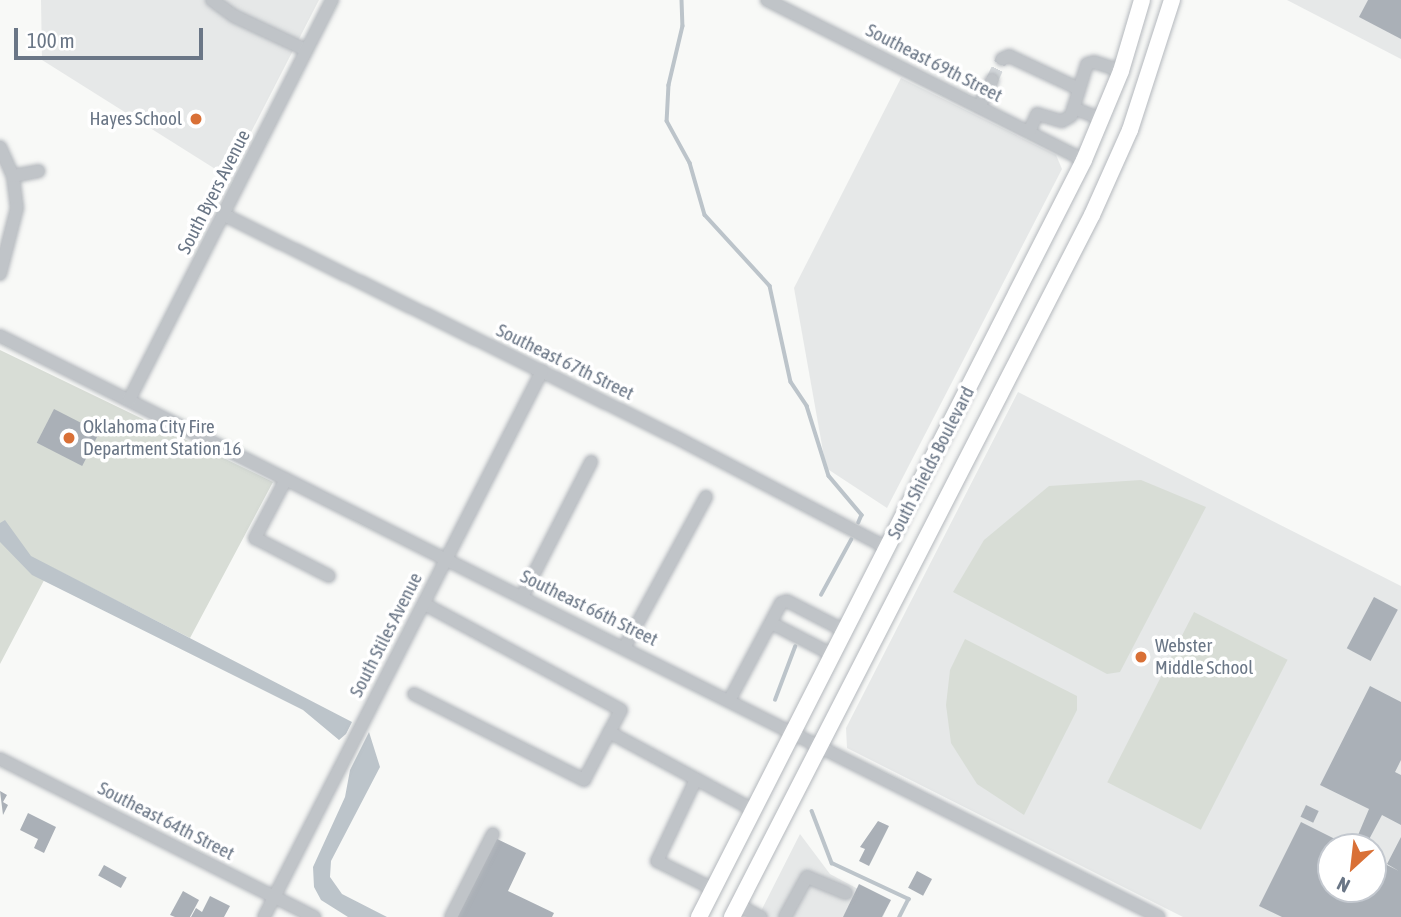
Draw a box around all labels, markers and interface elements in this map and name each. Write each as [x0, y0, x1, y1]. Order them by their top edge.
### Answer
scale bar [18, 14, 206, 58]
street label: Southeast 69th Street [862, 19, 1006, 107]
text: 100 m [27, 28, 75, 52]
place label: Hayes School [89, 108, 182, 130]
marker: Hayes School [188, 111, 204, 127]
street label: South Byers Avenue [173, 126, 255, 258]
street label: Southeast 67th Street [493, 319, 637, 405]
street label: South Shields Boulevard [883, 383, 979, 543]
place label: Oklahoma City Fire Department Station 16 [83, 416, 241, 460]
marker: Oklahoma City Fire Department Station 16 [61, 430, 77, 446]
street label: Southeast 66th Street [517, 565, 661, 651]
street label: South Stiles Avenue [345, 569, 427, 701]
place label: Webster Middle School [1155, 635, 1253, 679]
marker: Webster Middle School [1133, 649, 1149, 665]
street label: Southeast 64th Street [94, 777, 238, 865]
north arrow [1317, 833, 1387, 903]
text: N [1333, 873, 1353, 897]

